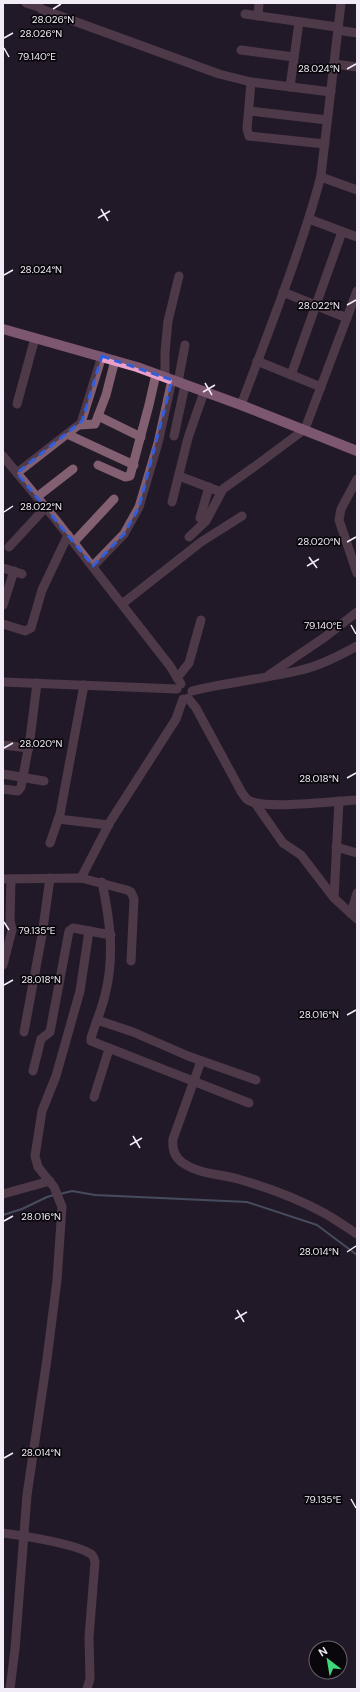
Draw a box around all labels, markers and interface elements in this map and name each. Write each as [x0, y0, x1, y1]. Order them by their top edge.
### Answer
text: 28.026°N [32, 13, 74, 26]
text: 28.026°N [20, 27, 62, 40]
text: 79.140°E [18, 50, 56, 63]
text: 28.024°N [298, 62, 340, 75]
text: 28.024°N [20, 263, 62, 276]
text: 28.022°N [298, 299, 340, 312]
text: 28.022°N [20, 500, 62, 513]
text: 28.020°N [298, 535, 340, 548]
text: 79.140°E [304, 619, 342, 632]
text: 28.020°N [20, 737, 62, 750]
text: 28.018°N [299, 772, 339, 785]
text: 79.135°E [18, 924, 56, 937]
text: 28.018°N [21, 973, 61, 986]
text: 28.016°N [299, 1008, 339, 1021]
text: 28.016°N [21, 1210, 61, 1223]
text: 28.014°N [299, 1245, 339, 1258]
text: 28.014°N [21, 1446, 61, 1459]
text: 79.135°E [304, 1493, 342, 1506]
north arrow [308, 1640, 348, 1680]
text: N [316, 1643, 330, 1659]

